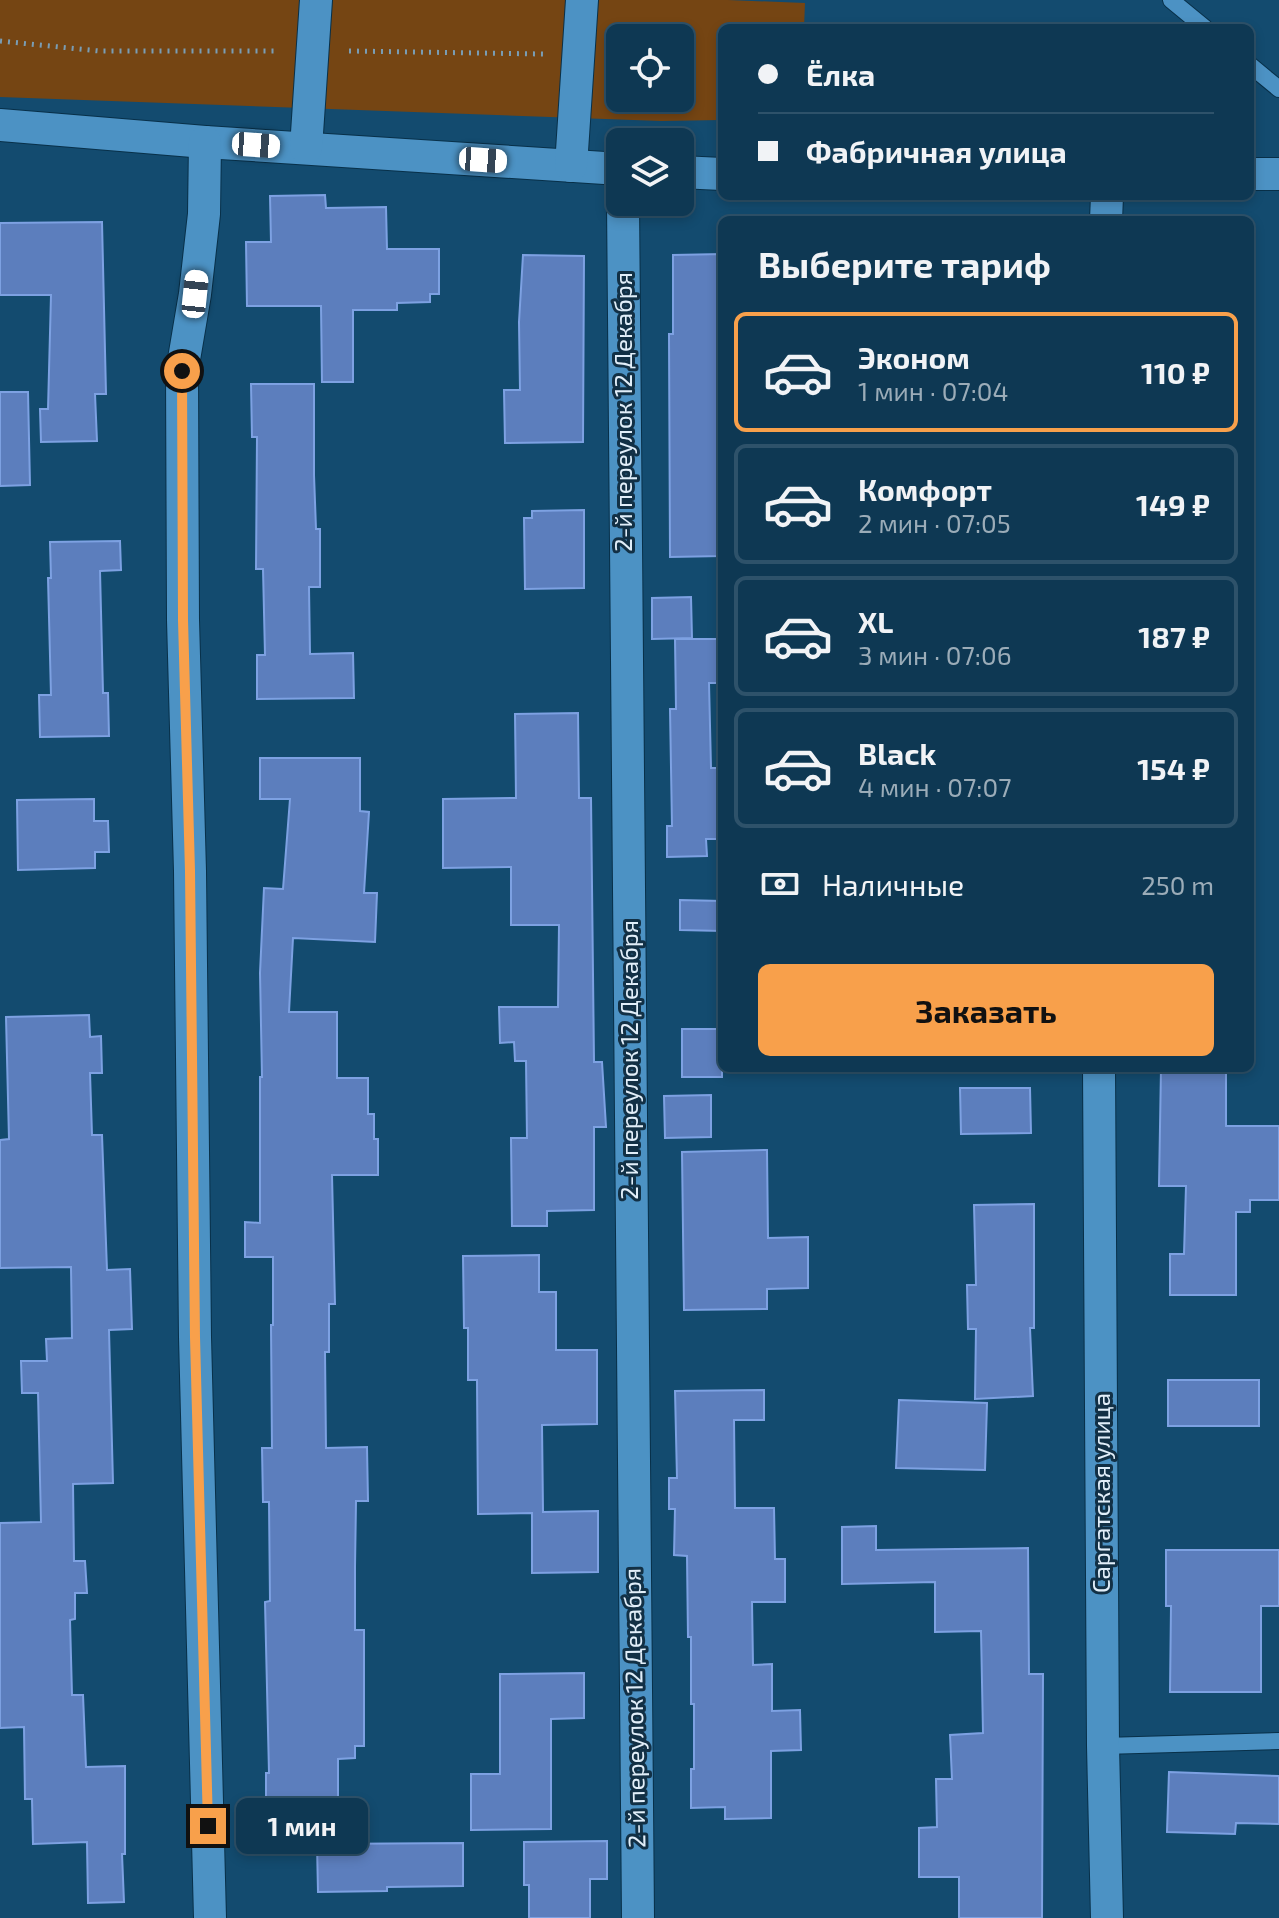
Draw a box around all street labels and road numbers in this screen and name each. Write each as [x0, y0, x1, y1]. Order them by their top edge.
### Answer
street label: 2-й переулок 12 Декабря [608, 272, 638, 552]
street label: 2-й переулок 12 Декабря [614, 920, 644, 1200]
street label: Саргатская улица [1086, 1393, 1116, 1593]
street label: 2-й переулок 12 Декабря [617, 1568, 651, 1848]

